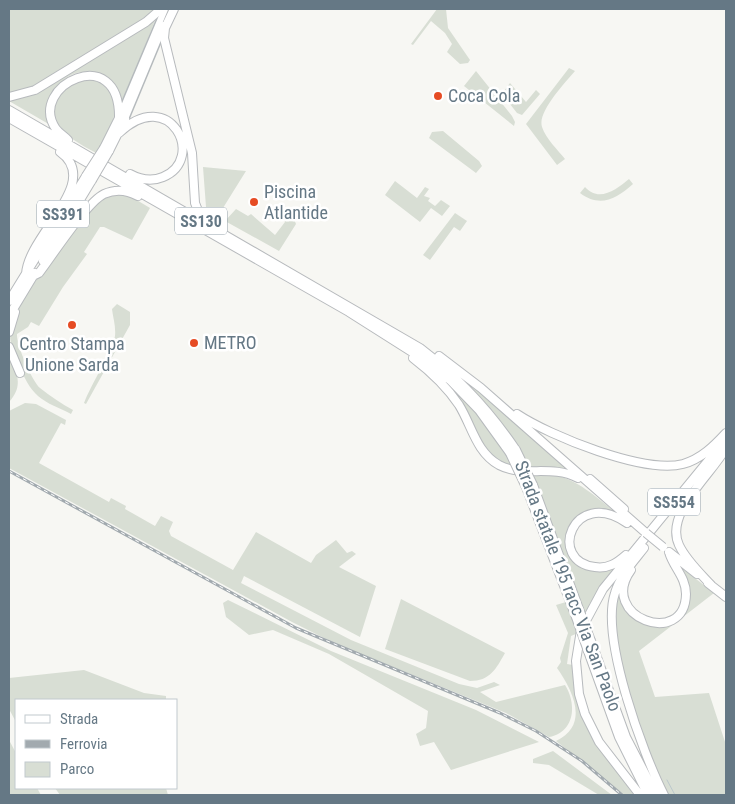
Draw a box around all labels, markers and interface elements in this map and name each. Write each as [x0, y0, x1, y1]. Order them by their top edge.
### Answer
place label: Coca Cola [448, 85, 520, 106]
marker: Coca Cola [432, 90, 444, 102]
place label: Piscina Atlantide [264, 181, 328, 223]
marker: Piscina Atlantide [248, 196, 260, 208]
road number: SS391 [37, 200, 89, 228]
road number: SS130 [175, 208, 227, 235]
marker: Centro Stampa Unione Sarda [66, 319, 78, 331]
place label: METRO [204, 332, 256, 353]
place label: Centro Stampa Unione Sarda [19, 333, 125, 375]
marker: METRO [188, 337, 200, 349]
street label: Strada statale 195 racc Via San Paolo [511, 458, 626, 714]
road number: SS554 [648, 488, 700, 516]
legend [15, 699, 178, 789]
text: Strada [60, 710, 98, 728]
text: Ferrovia [60, 735, 108, 753]
text: Parco [60, 760, 94, 778]

